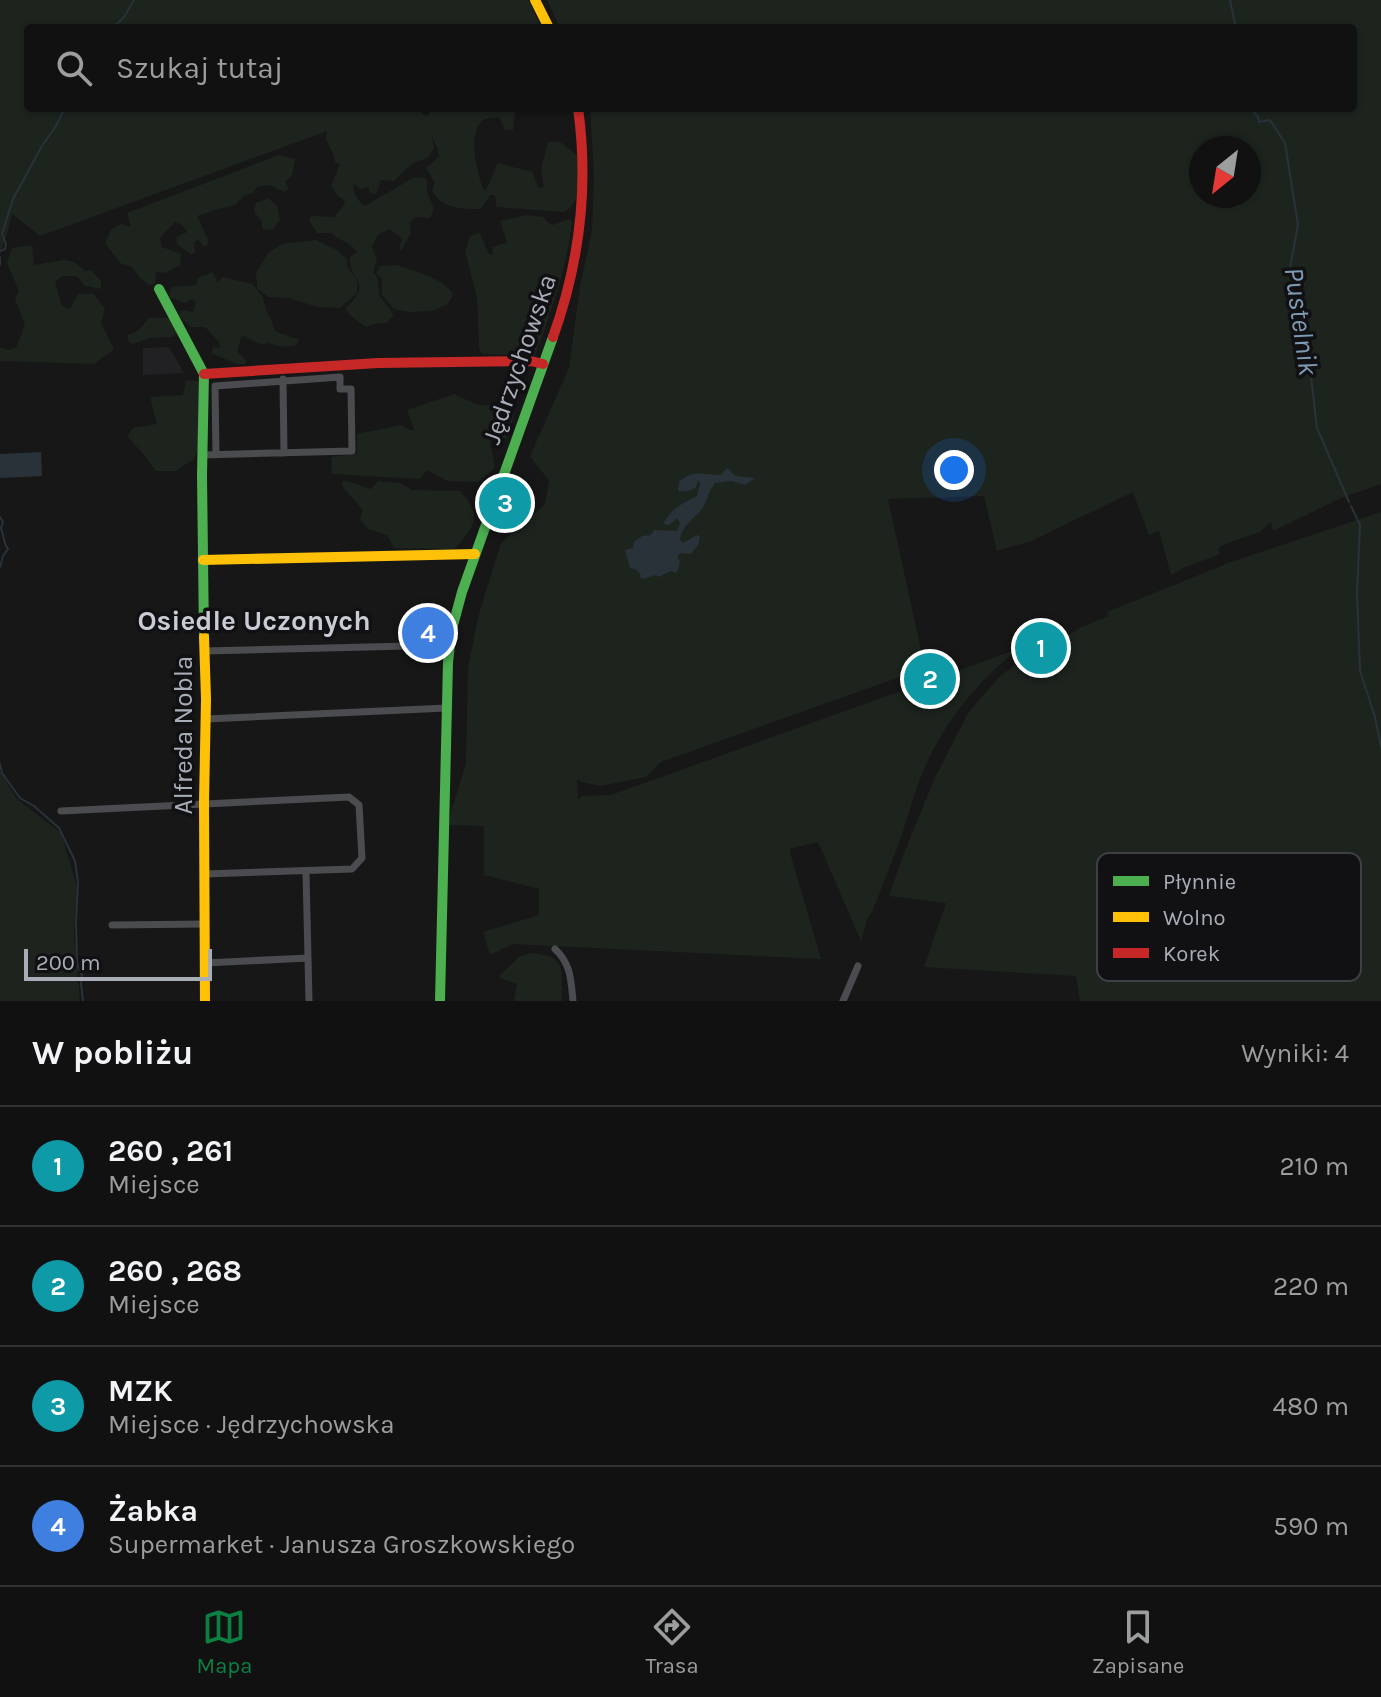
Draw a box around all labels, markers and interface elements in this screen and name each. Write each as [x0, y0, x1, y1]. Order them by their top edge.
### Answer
search box [24, 24, 1357, 112]
icon: search [52, 46, 96, 90]
text: Szukaj tutaj [116, 50, 283, 86]
north arrow [1189, 136, 1261, 208]
water label: Pustelnik [1278, 265, 1326, 378]
street label: Jędrzychowska [476, 270, 563, 448]
your location [934, 450, 974, 490]
pin: 3 [479, 473, 531, 533]
pin: 4 [402, 603, 454, 663]
district label: Osiedle Uczonych [137, 604, 371, 637]
pin: 1 [1015, 618, 1067, 678]
pin: 2 [904, 649, 956, 709]
street label: Alfreda Nobla [168, 656, 199, 814]
legend [1097, 853, 1361, 981]
text: Płynnie [1163, 869, 1236, 895]
text: Wolno [1163, 905, 1225, 931]
text: Korek [1163, 941, 1220, 967]
scale bar [24, 945, 212, 981]
text: 200 m [36, 950, 101, 976]
text: W pobliżu [32, 1033, 193, 1073]
text: Wyniki: 4 [1241, 1038, 1349, 1069]
text: 260 , 261 [108, 1133, 233, 1169]
text: 1 [53, 1151, 63, 1182]
text: 210 m [1279, 1151, 1349, 1182]
text: Miejsce [108, 1169, 200, 1200]
text: 260 , 268 [108, 1253, 242, 1289]
text: 2 [50, 1271, 66, 1302]
text: 220 m [1273, 1271, 1349, 1302]
text: Miejsce [108, 1289, 200, 1320]
text: MZK [108, 1373, 173, 1409]
text: 3 [50, 1391, 66, 1422]
text: 480 m [1273, 1391, 1349, 1422]
text: Miejsce · Jędrzychowska [108, 1409, 395, 1440]
text: Żabka [108, 1493, 198, 1529]
text: 4 [50, 1511, 66, 1542]
text: 590 m [1273, 1511, 1349, 1542]
text: Supermarket · Janusza Groszkowskiego [108, 1529, 575, 1560]
tab: Mapa [197, 1605, 252, 1679]
tab: Trasa [645, 1605, 699, 1679]
tab: Zapisane [1092, 1605, 1184, 1679]

